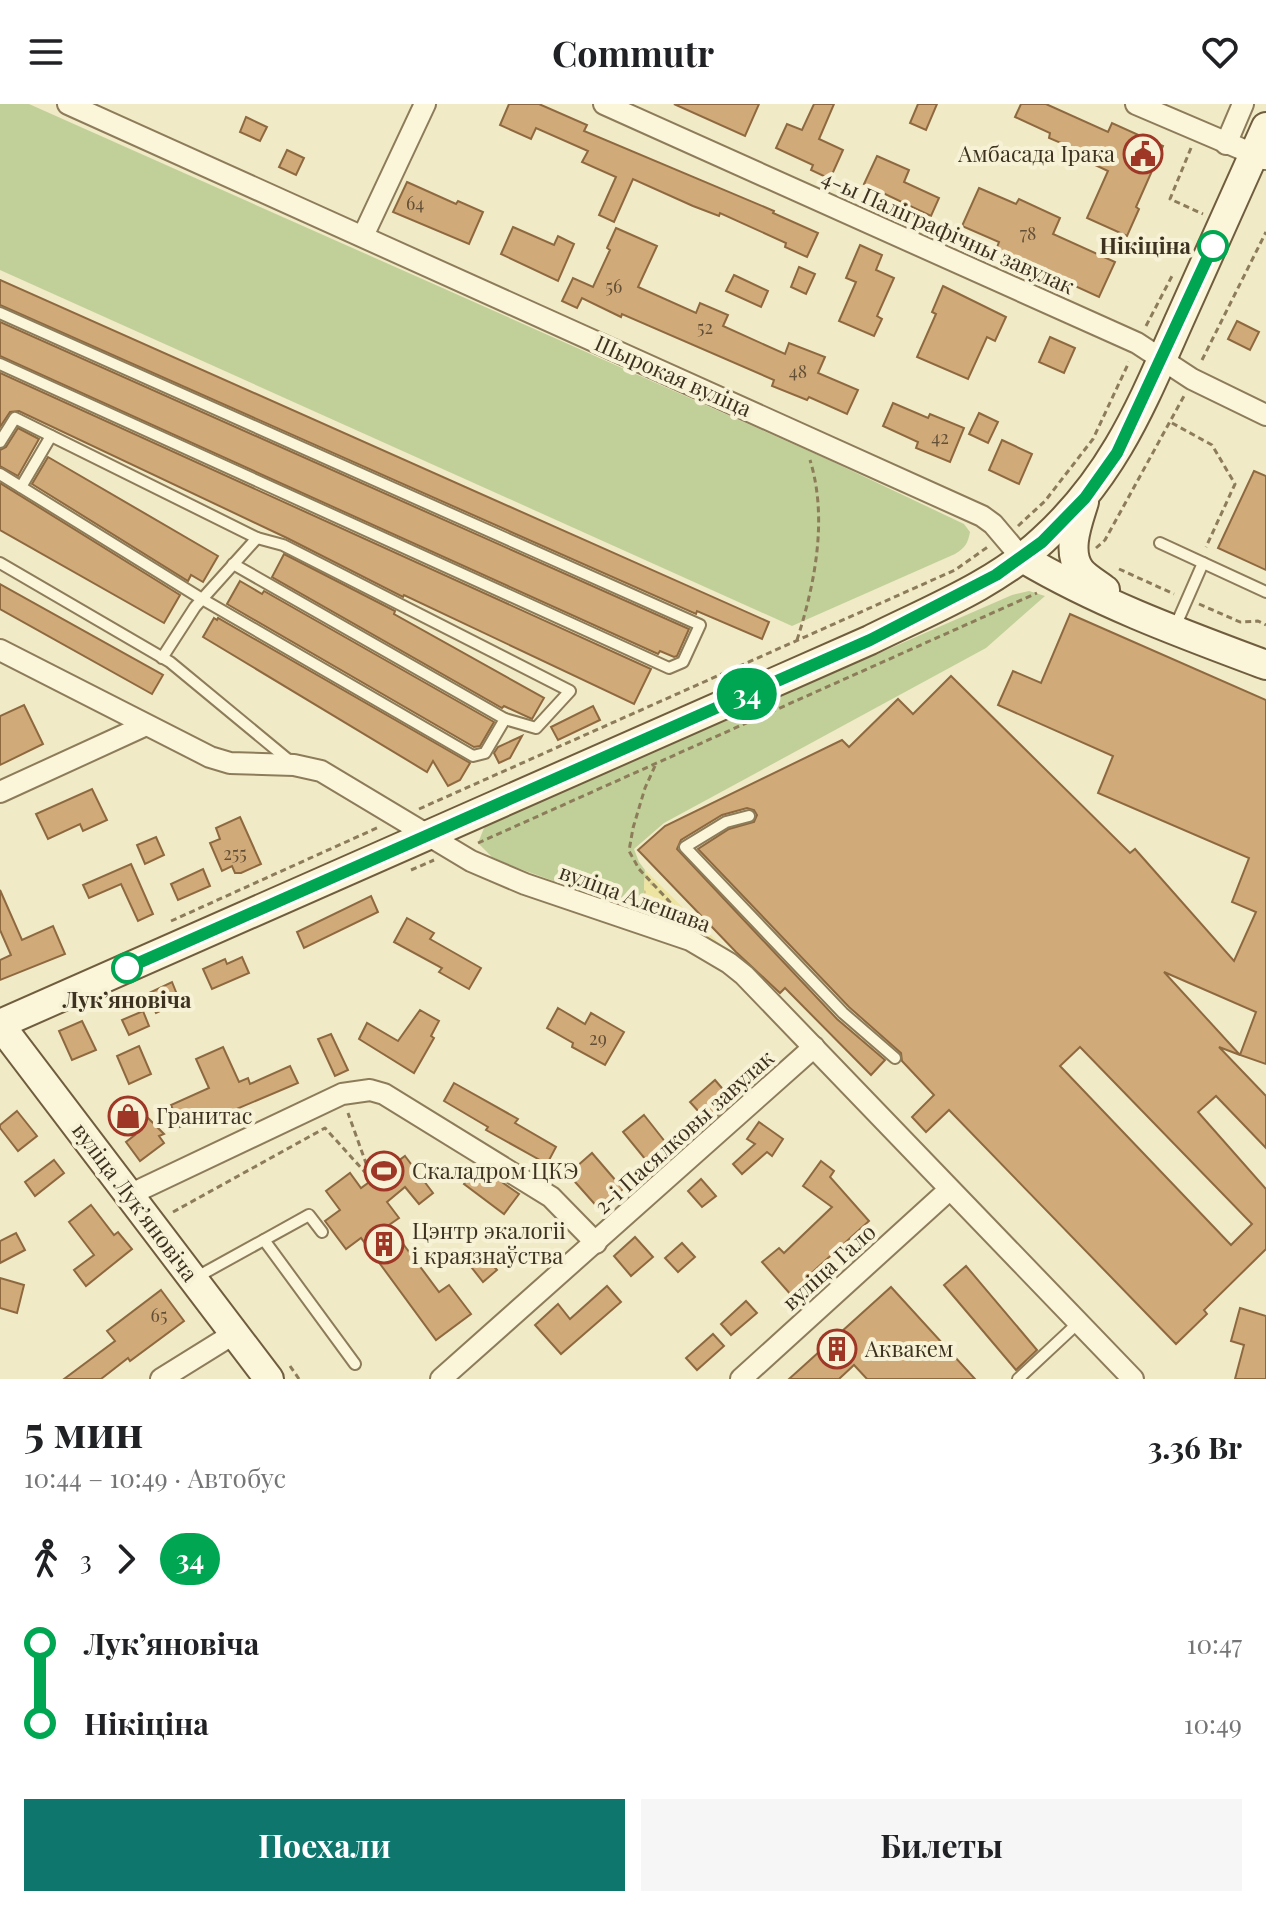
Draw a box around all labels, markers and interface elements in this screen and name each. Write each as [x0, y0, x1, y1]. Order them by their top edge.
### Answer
text: Commutr [552, 28, 714, 76]
icon: menu [24, 30, 68, 74]
icon: heart [1198, 30, 1242, 74]
public building icon: Амбасада Ірака [1122, 133, 1164, 175]
place label: Амбасада Ірака [957, 138, 1115, 168]
street label: 4-ы Паліграфічны завулак [817, 162, 1080, 301]
house number: 64 [406, 191, 424, 215]
house number: 78 [1020, 221, 1036, 245]
place label: Нікіціна [1099, 230, 1192, 260]
marker: Нікіціна [1198, 231, 1228, 261]
house number: 56 [606, 274, 622, 298]
house number: 52 [697, 315, 713, 339]
street label: Шырокая вуліца [590, 327, 756, 423]
house number: 48 [789, 359, 807, 383]
house number: 42 [931, 425, 949, 449]
line badge: 34 [711, 668, 783, 720]
text: 34 [733, 675, 761, 712]
house number: 255 [223, 841, 247, 865]
street label: вуліца Алешава [555, 856, 715, 938]
marker: Лукʼяновіча [112, 953, 142, 983]
place label: Лукʼяновіча [62, 984, 192, 1014]
house number: 29 [589, 1026, 607, 1050]
street label: 2-і Пасялковы завулак [587, 1042, 780, 1220]
shop icon: Гранитас [107, 1095, 149, 1137]
place label: Гранитас [156, 1100, 252, 1130]
street label: вуліца Лукʼяновіча [66, 1116, 206, 1287]
sports icon: Скаладром ЦКЭ [363, 1150, 405, 1192]
place label: Скаладром ЦКЭ [412, 1155, 578, 1185]
place label: Цэнтр экалогіі і краязнаўства [412, 1215, 566, 1270]
street label: вуліца Гало [775, 1216, 881, 1316]
building icon: Цэнтр экалогіі і краязнаўства [363, 1223, 405, 1265]
house number: 65 [151, 1303, 167, 1327]
building icon: Аквакем [816, 1328, 858, 1370]
place label: Аквакем [864, 1333, 953, 1363]
text: 5 мин [24, 1400, 143, 1459]
text: 3.36 Br [1148, 1427, 1242, 1467]
text: 10:44 – 10:49 · Автобус [24, 1460, 286, 1495]
icon: walk [24, 1537, 68, 1581]
icon: forward [104, 1537, 148, 1581]
text: 34 [176, 1540, 204, 1577]
text: 3 [80, 1542, 92, 1577]
text: Лукʼяновіча [84, 1623, 259, 1663]
text: 10:47 [1187, 1626, 1242, 1661]
text: Нікіціна [84, 1703, 209, 1743]
text: 10:49 [1184, 1706, 1242, 1741]
button: Поехали [24, 1799, 625, 1891]
button: Билеты [641, 1799, 1242, 1891]

